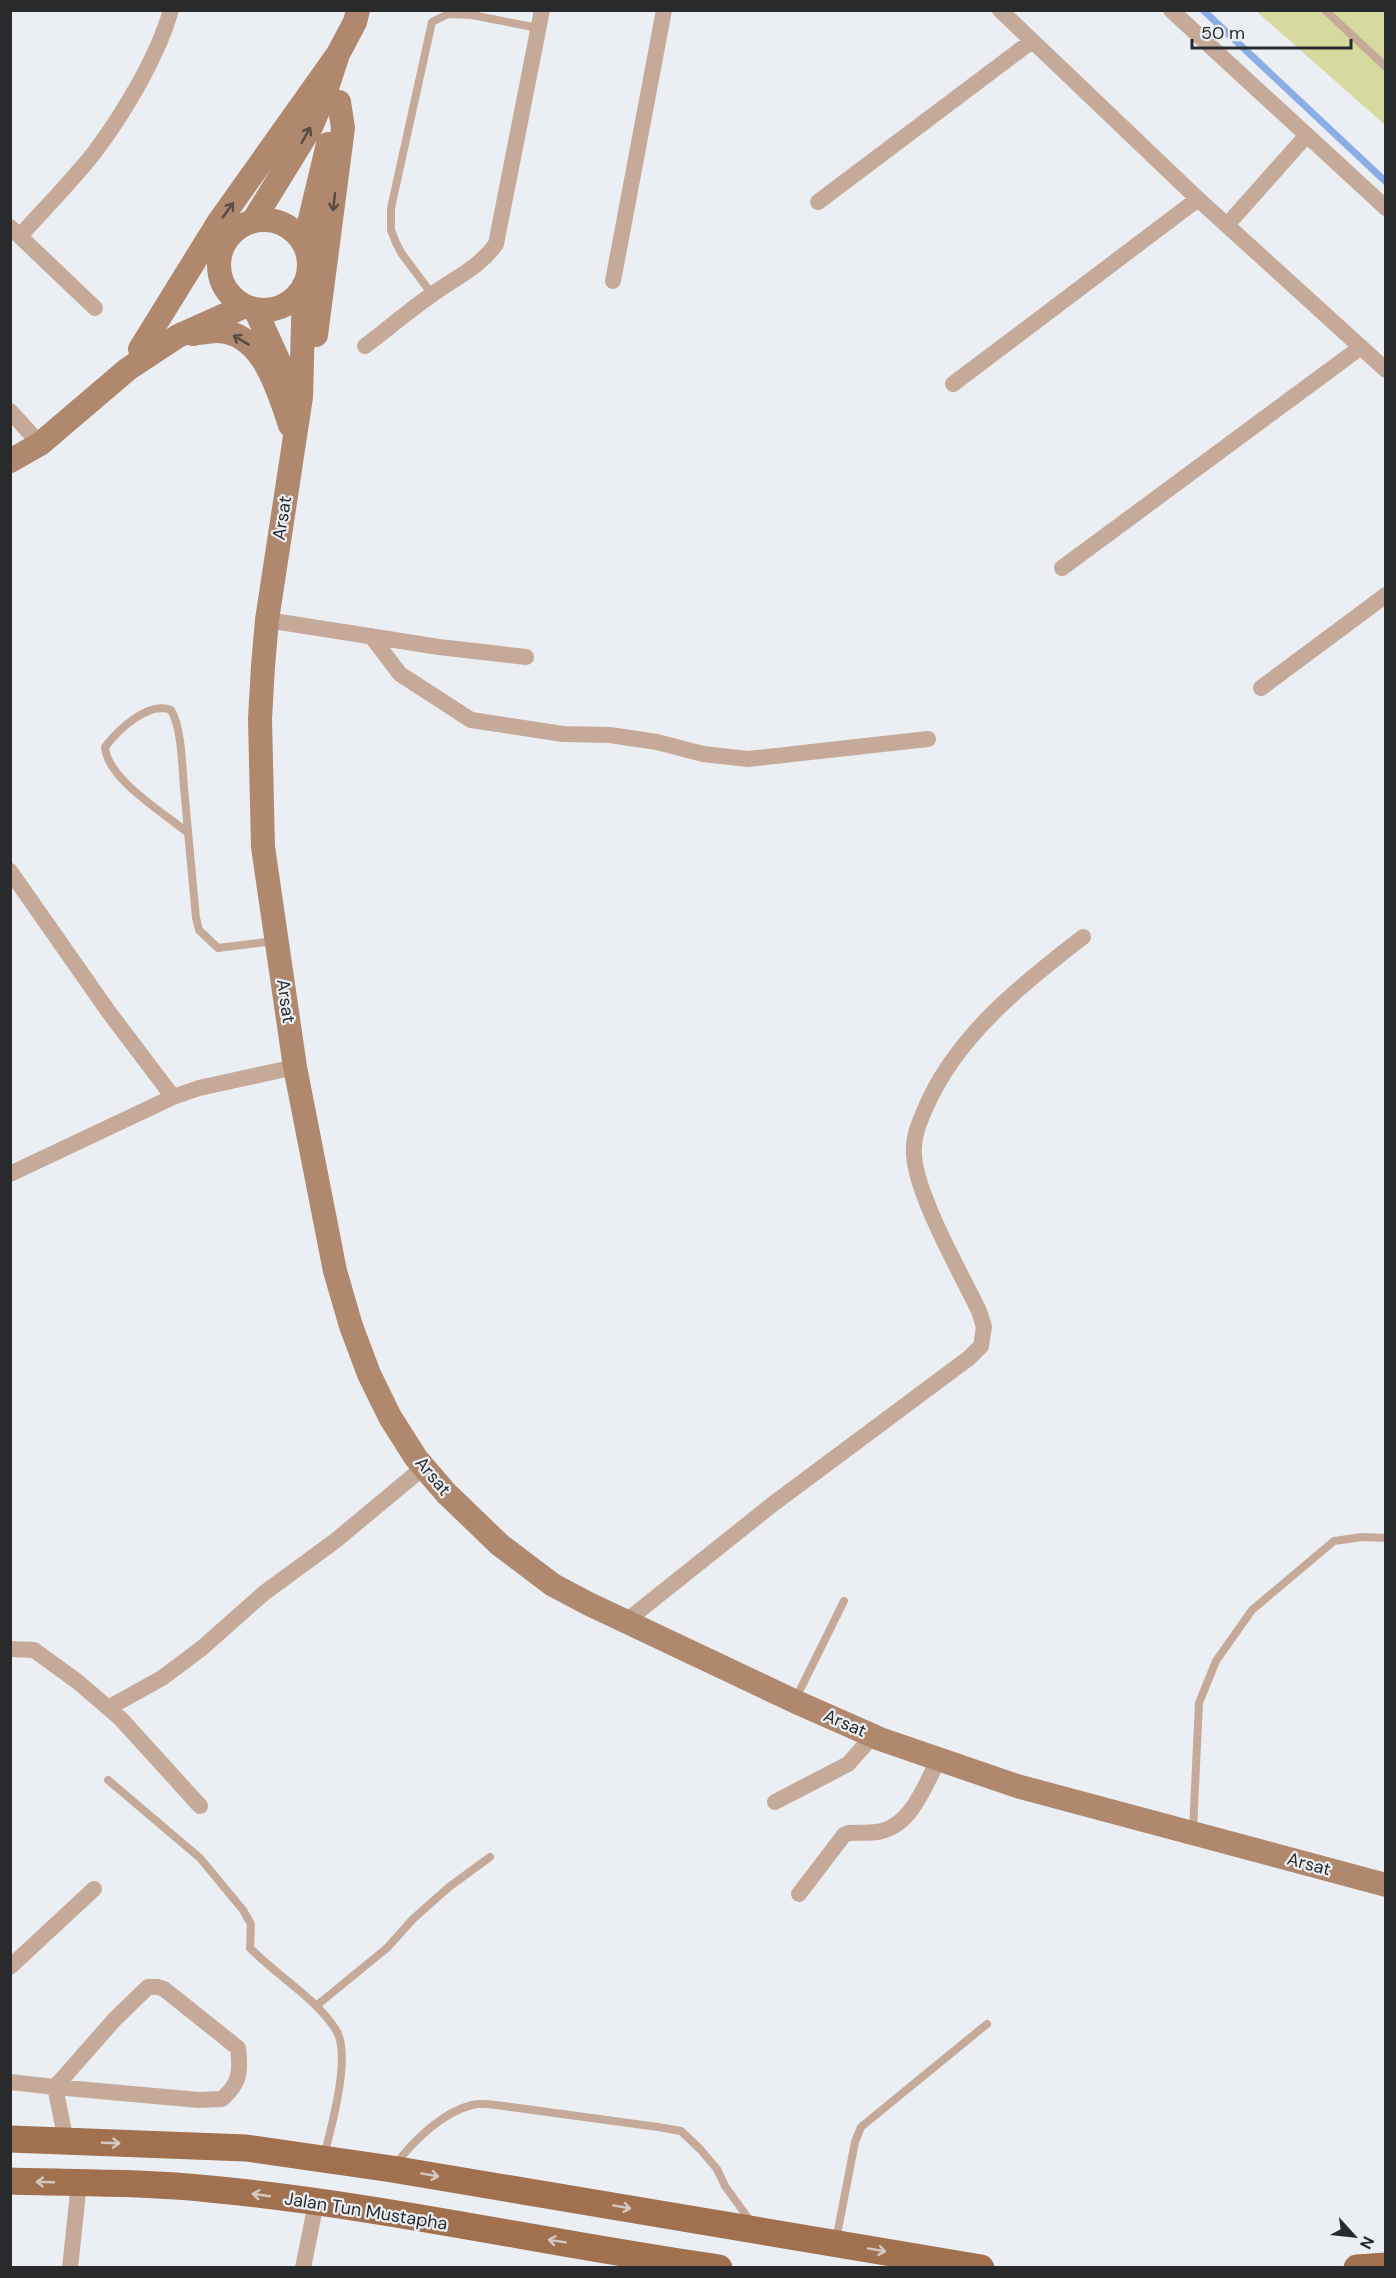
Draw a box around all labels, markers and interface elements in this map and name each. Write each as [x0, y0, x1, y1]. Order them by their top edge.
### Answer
scale bar [1192, 12, 1351, 50]
text: 50 m [1201, 21, 1245, 45]
one-way arrow [301, 127, 312, 145]
one-way arrow [328, 192, 339, 211]
one-way arrow [222, 203, 234, 219]
one-way arrow [233, 334, 250, 346]
street label: Arsat [267, 494, 297, 542]
street label: Arsat [271, 977, 301, 1025]
street label: Arsat [410, 1451, 456, 1501]
street label: Arsat [820, 1703, 870, 1743]
street label: Arsat [1285, 1847, 1333, 1881]
one-way arrow [100, 2137, 120, 2149]
one-way arrow [419, 2170, 439, 2181]
one-way arrow [36, 2177, 56, 2188]
street label: Jalan Tun Mustapha [283, 2186, 449, 2236]
one-way arrow [251, 2190, 271, 2201]
one-way arrow [612, 2202, 631, 2213]
north arrow [1324, 2206, 1384, 2266]
text: N [1355, 2233, 1379, 2253]
one-way arrow [548, 2236, 568, 2247]
one-way arrow [866, 2245, 886, 2256]

